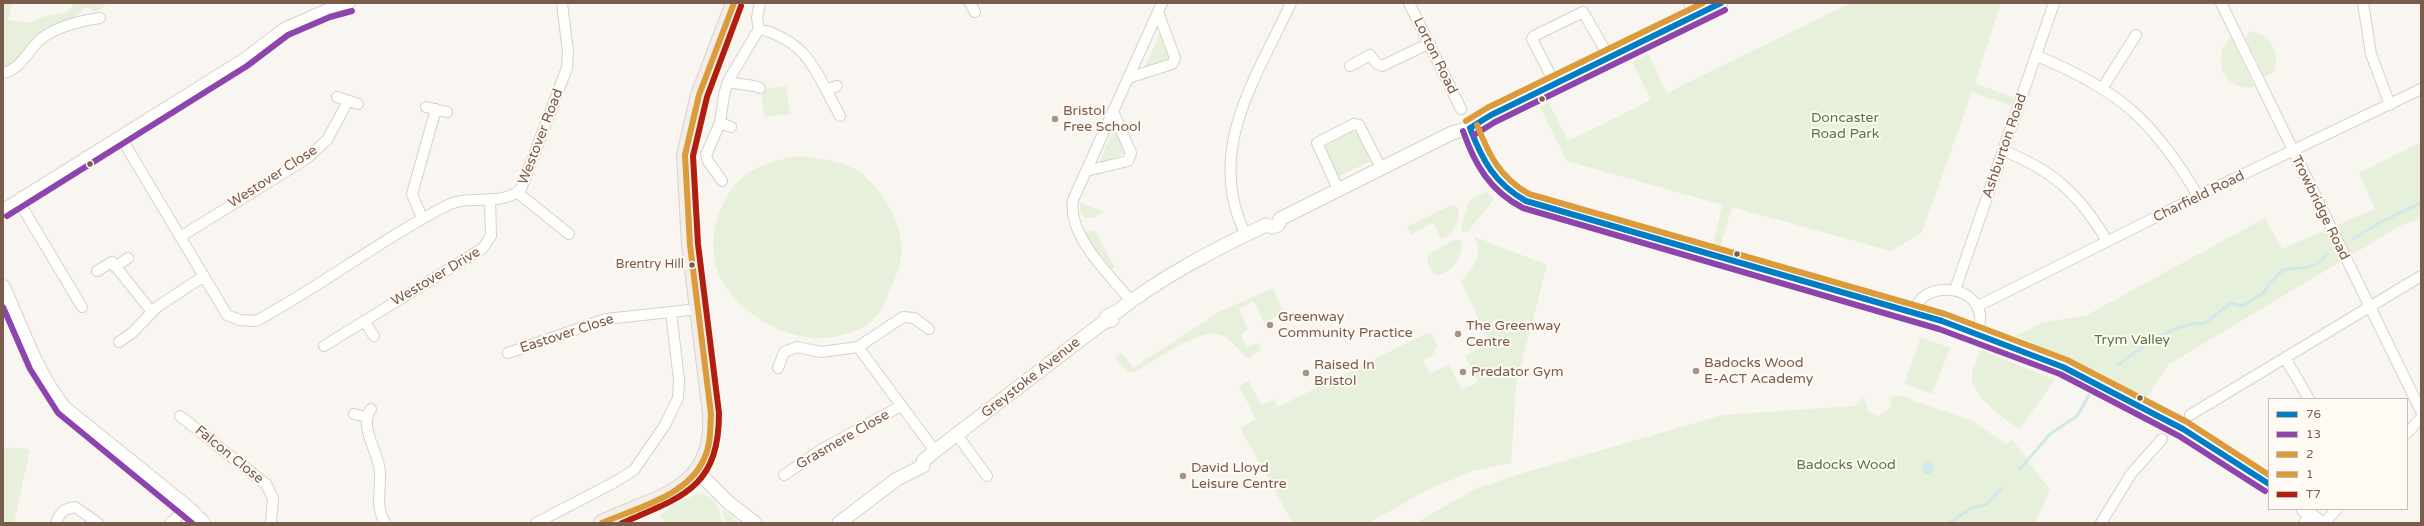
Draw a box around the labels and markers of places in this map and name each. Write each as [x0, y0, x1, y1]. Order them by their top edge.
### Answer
unlabelled marker [1537, 94, 1547, 104]
place label: Bristol Free School [1063, 103, 1141, 136]
marker: Bristol Free School [1050, 114, 1060, 124]
unlabelled marker [85, 159, 95, 169]
unlabelled marker [1732, 249, 1742, 259]
place label: Brentry Hill [615, 257, 684, 273]
marker: Brentry Hill [687, 260, 697, 270]
place label: Greenway Community Practice [1278, 309, 1413, 342]
place label: The Greenway Centre [1466, 318, 1561, 350]
marker: Greenway Community Practice [1265, 320, 1275, 330]
marker: The Greenway Centre [1453, 329, 1463, 339]
place label: Badocks Wood E-ACT Academy [1704, 355, 1813, 388]
place label: Raised In Bristol [1314, 357, 1375, 390]
place label: Predator Gym [1471, 364, 1564, 380]
marker: Badocks Wood E-ACT Academy [1691, 366, 1701, 376]
marker: Predator Gym [1458, 367, 1468, 377]
marker: Raised In Bristol [1301, 368, 1311, 378]
unlabelled marker [2135, 393, 2145, 403]
place label: David Lloyd Leisure Centre [1191, 460, 1287, 492]
marker: David Lloyd Leisure Centre [1178, 471, 1188, 481]

